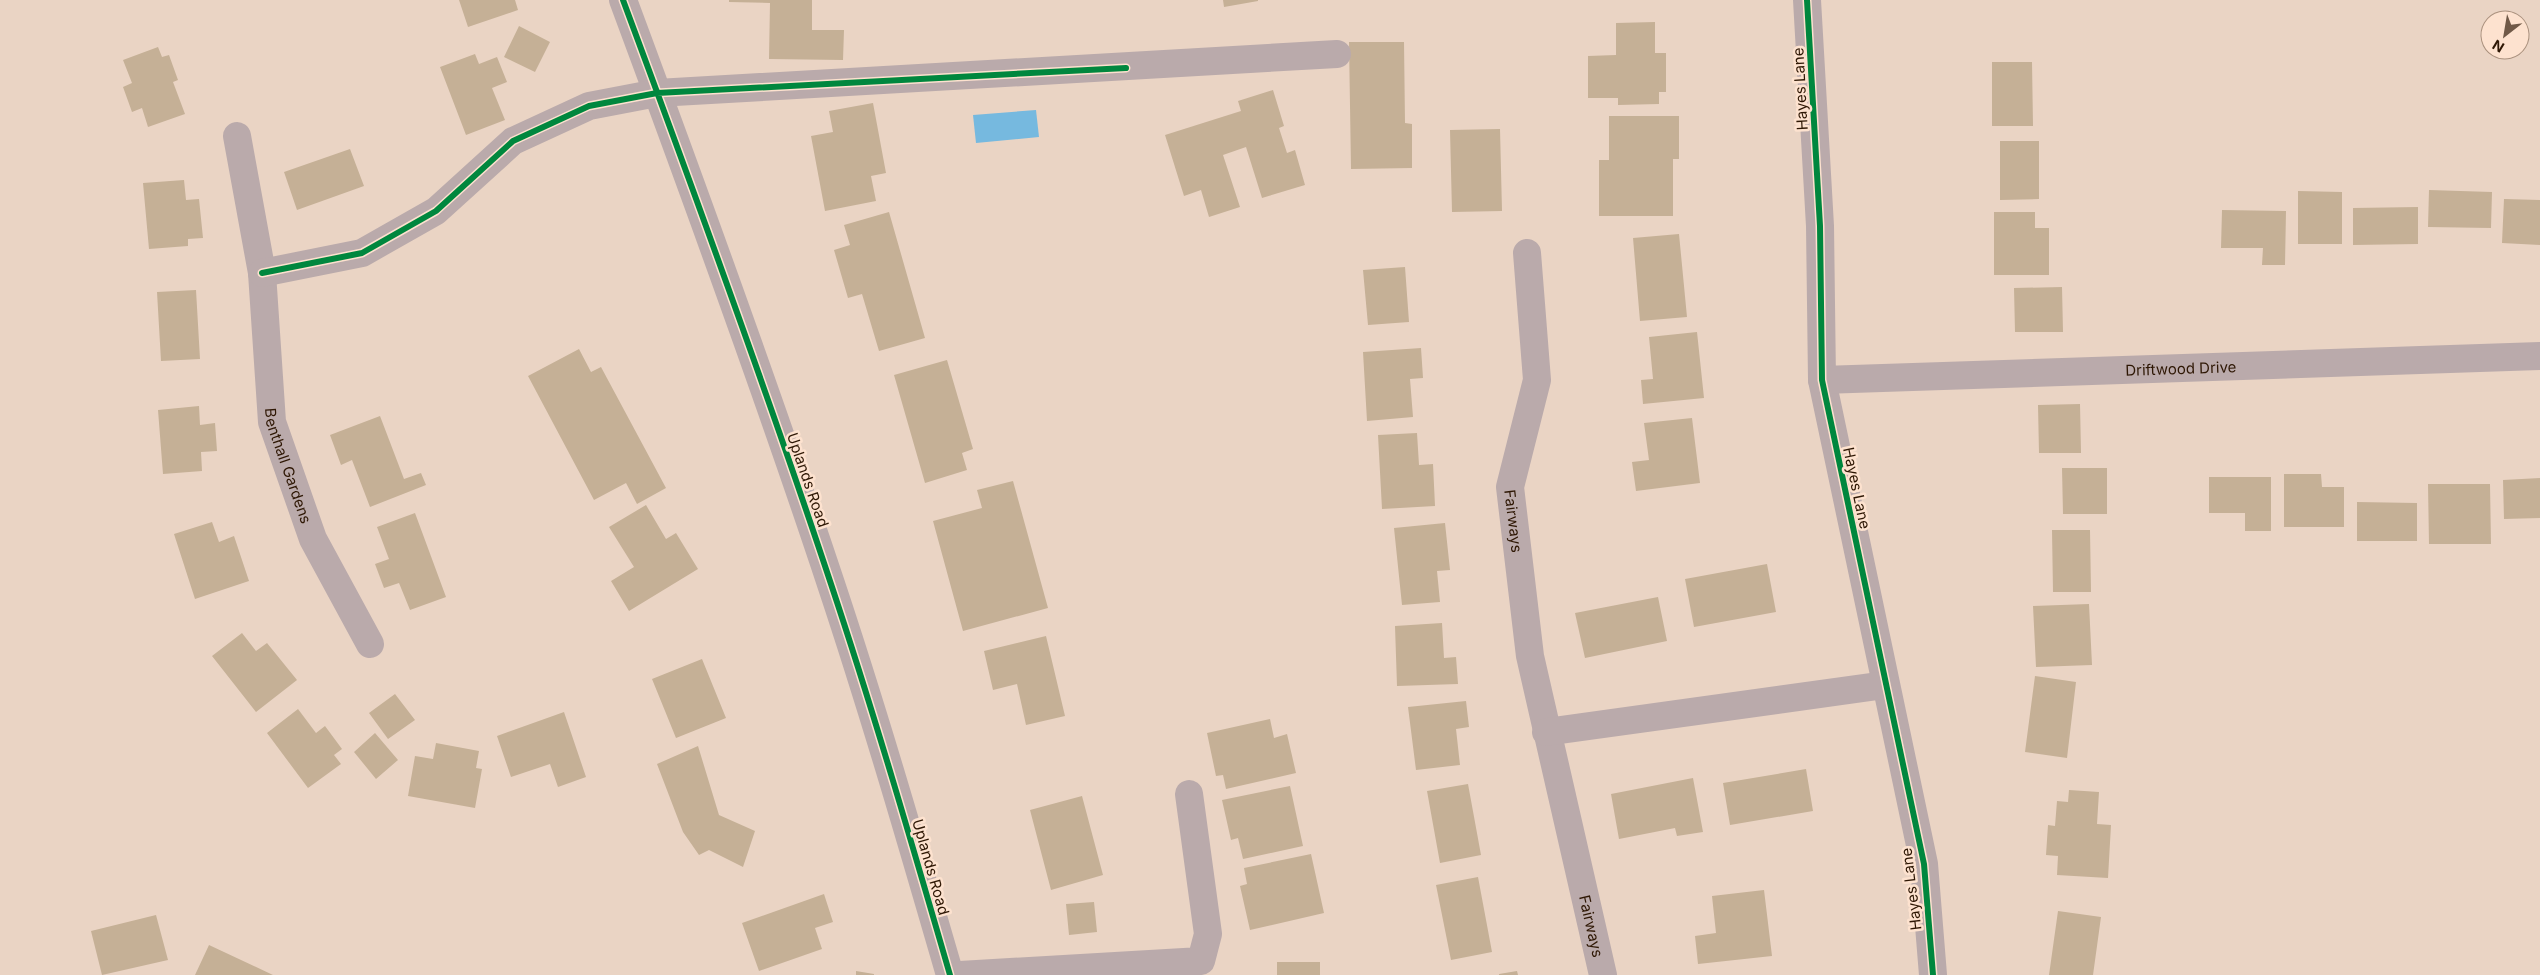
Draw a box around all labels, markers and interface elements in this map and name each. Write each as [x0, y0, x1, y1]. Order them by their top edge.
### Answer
north arrow [2480, 10, 2530, 60]
text: N [2489, 37, 2507, 57]
street label: Hayes Lane [1788, 47, 1812, 131]
street label: Driftwood Drive [2125, 357, 2237, 379]
street label: Benthall Gardens [262, 407, 316, 526]
street label: Uplands Road [783, 430, 833, 530]
street label: Hayes Lane [1839, 445, 1875, 531]
street label: Fairways [1501, 489, 1527, 554]
street label: Uplands Road [908, 817, 954, 917]
street label: Hayes Lane [1897, 847, 1925, 931]
street label: Fairways [1575, 893, 1608, 959]

